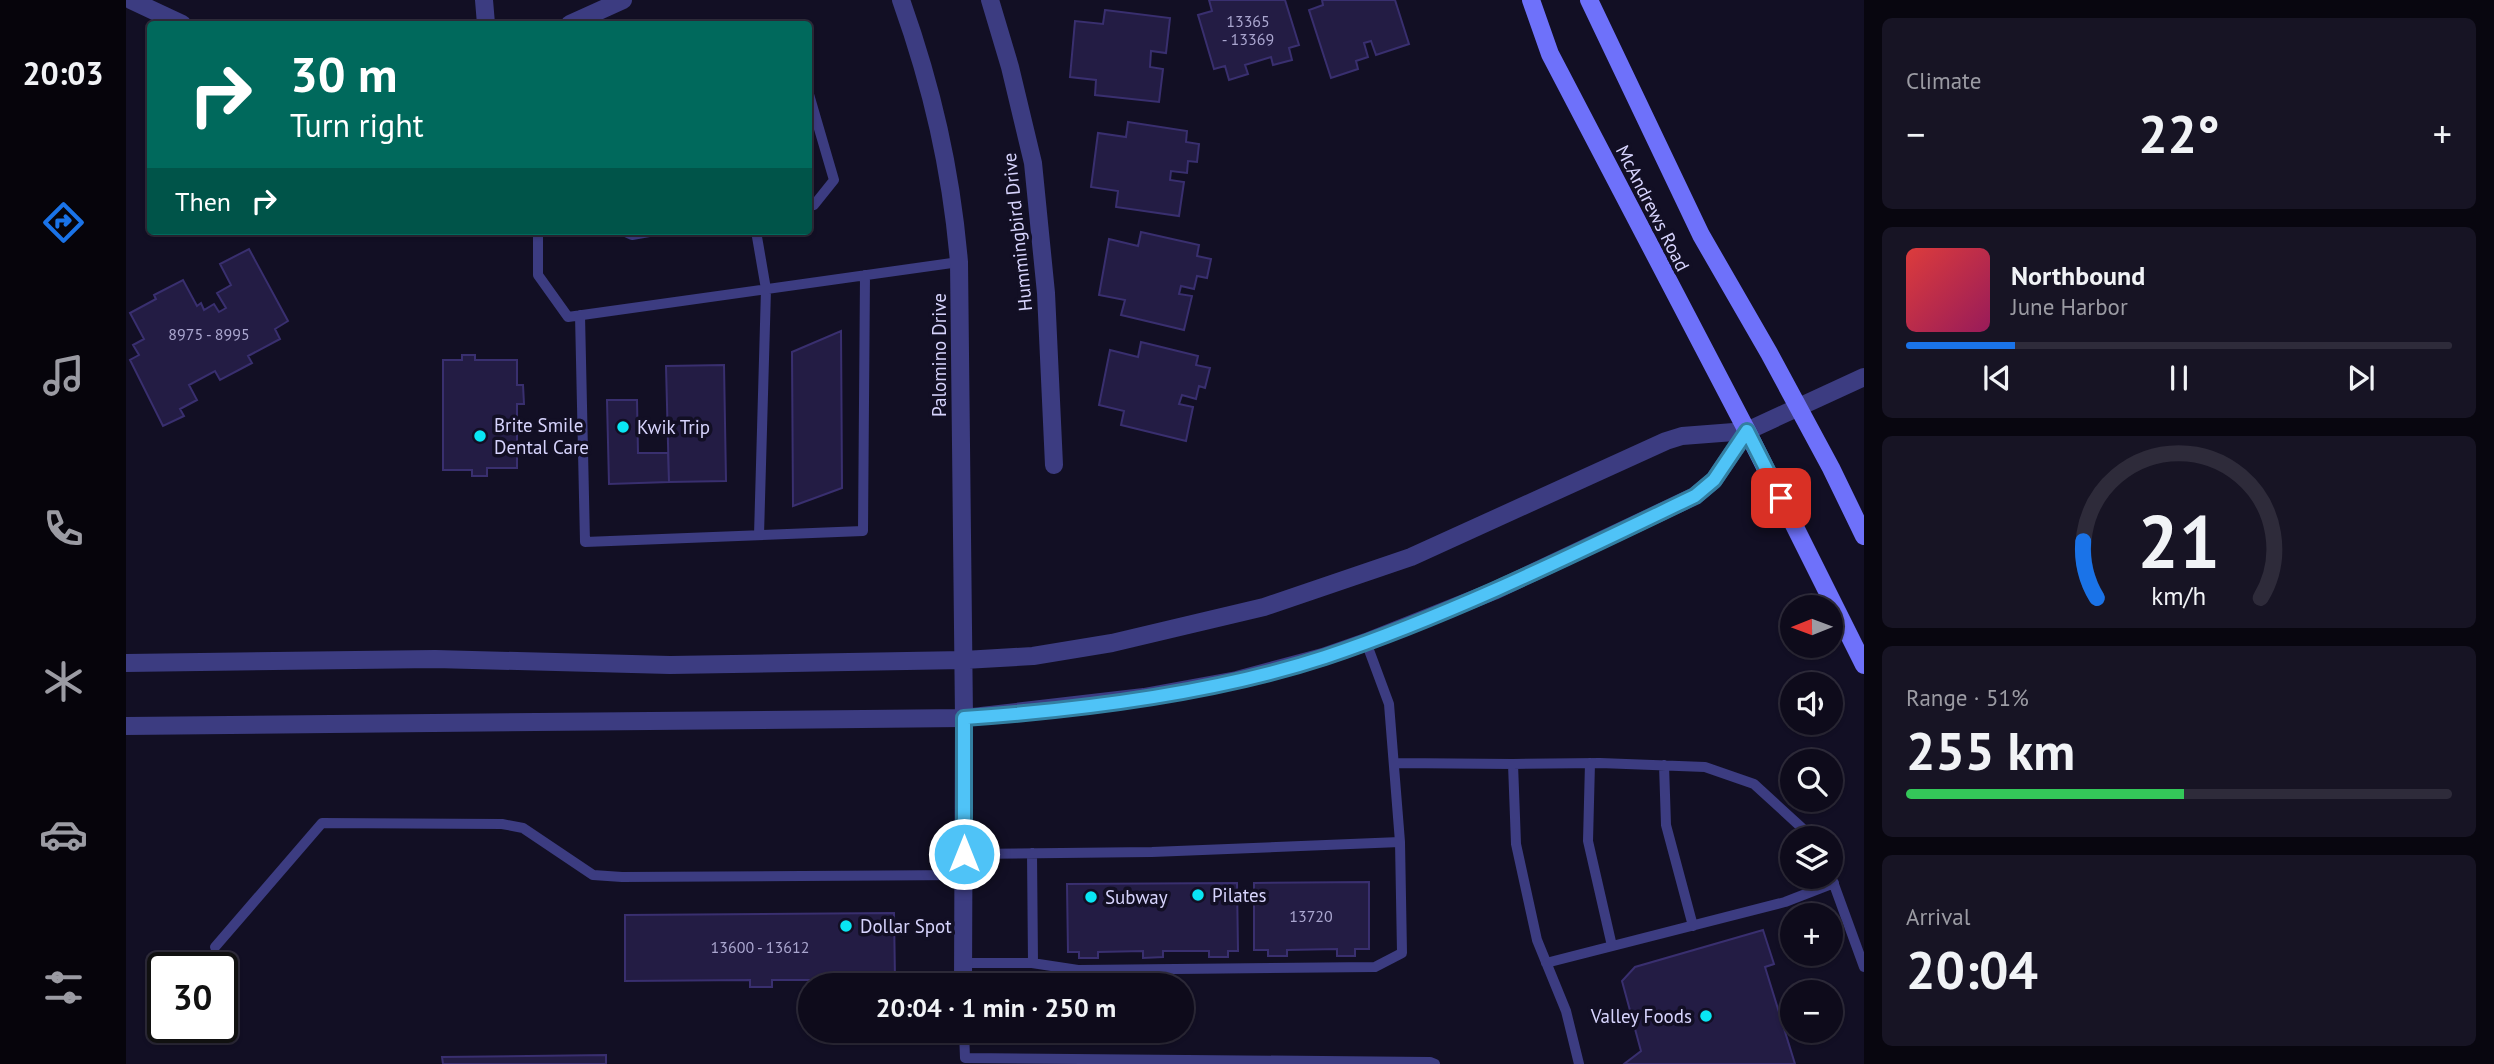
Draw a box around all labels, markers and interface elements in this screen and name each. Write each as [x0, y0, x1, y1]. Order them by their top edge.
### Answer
house number: 13365 - 13369 [1222, 11, 1274, 49]
text: 30 m [290, 42, 397, 106]
icon: right [175, 49, 266, 140]
text: 20:03 [22, 52, 104, 94]
text: Climate [1906, 66, 1981, 95]
text: 22° [2138, 100, 2220, 167]
text: Turn right [290, 104, 424, 146]
text: − [1906, 109, 1925, 158]
text: + [2433, 109, 2452, 158]
street label: McAndrews Road [1611, 141, 1695, 275]
street label: Hummingbird Drive [997, 152, 1037, 312]
icon: right [245, 182, 283, 220]
text: Then [175, 185, 231, 218]
icon: directions [39, 198, 88, 247]
text: Northbound [2011, 259, 2145, 292]
text: June Harbor [2011, 292, 2128, 321]
street label: Palomino Drive [927, 293, 951, 417]
house number: 8975 - 8995 [168, 324, 250, 344]
icon: music [39, 351, 88, 400]
icon: previous [1978, 359, 2016, 397]
icon: pause [2160, 359, 2198, 397]
icon: next [2342, 359, 2380, 397]
place label: Brite Smile Dental Care [494, 413, 589, 459]
place label: Kwik Trip [637, 415, 710, 439]
marker: Kwik Trip [615, 419, 631, 435]
marker: Brite Smile Dental Care [472, 428, 488, 444]
pin [1751, 468, 1811, 528]
icon: arrive [1762, 479, 1800, 517]
text: 21 [2138, 494, 2220, 588]
icon: phone [39, 504, 88, 553]
text: km/h [2152, 580, 2206, 612]
north arrow [1780, 595, 1843, 658]
map controls [1780, 595, 1843, 1043]
icon: climate [39, 657, 88, 706]
button: sound [1780, 672, 1843, 735]
text: Range · 51% [1906, 683, 2029, 712]
text: 255 km [1906, 717, 2075, 784]
button: search [1780, 749, 1843, 812]
icon: car [39, 810, 88, 859]
position arrow [927, 817, 1001, 891]
button: layers [1780, 826, 1843, 889]
place label: Pilates [1212, 883, 1267, 907]
place label: Subway [1105, 885, 1168, 909]
marker: Pilates [1190, 887, 1206, 903]
marker: Subway [1083, 889, 1099, 905]
text: Arrival [1906, 902, 1970, 931]
button: + [1780, 903, 1843, 966]
house number: 13720 [1289, 906, 1333, 926]
place label: Dollar Spot [860, 914, 952, 938]
marker: Dollar Spot [838, 918, 854, 934]
text: 20:04 [1906, 936, 2038, 1003]
house number: 13600 - 13612 [711, 937, 809, 957]
speed limit sign: 30 [147, 952, 238, 1043]
icon: filters [39, 963, 88, 1012]
button: − [1780, 980, 1843, 1043]
text: 20:04 · 1 min · 250 m [876, 991, 1116, 1024]
place label: Valley Foods [1590, 1004, 1692, 1028]
marker: Valley Foods [1698, 1008, 1714, 1024]

